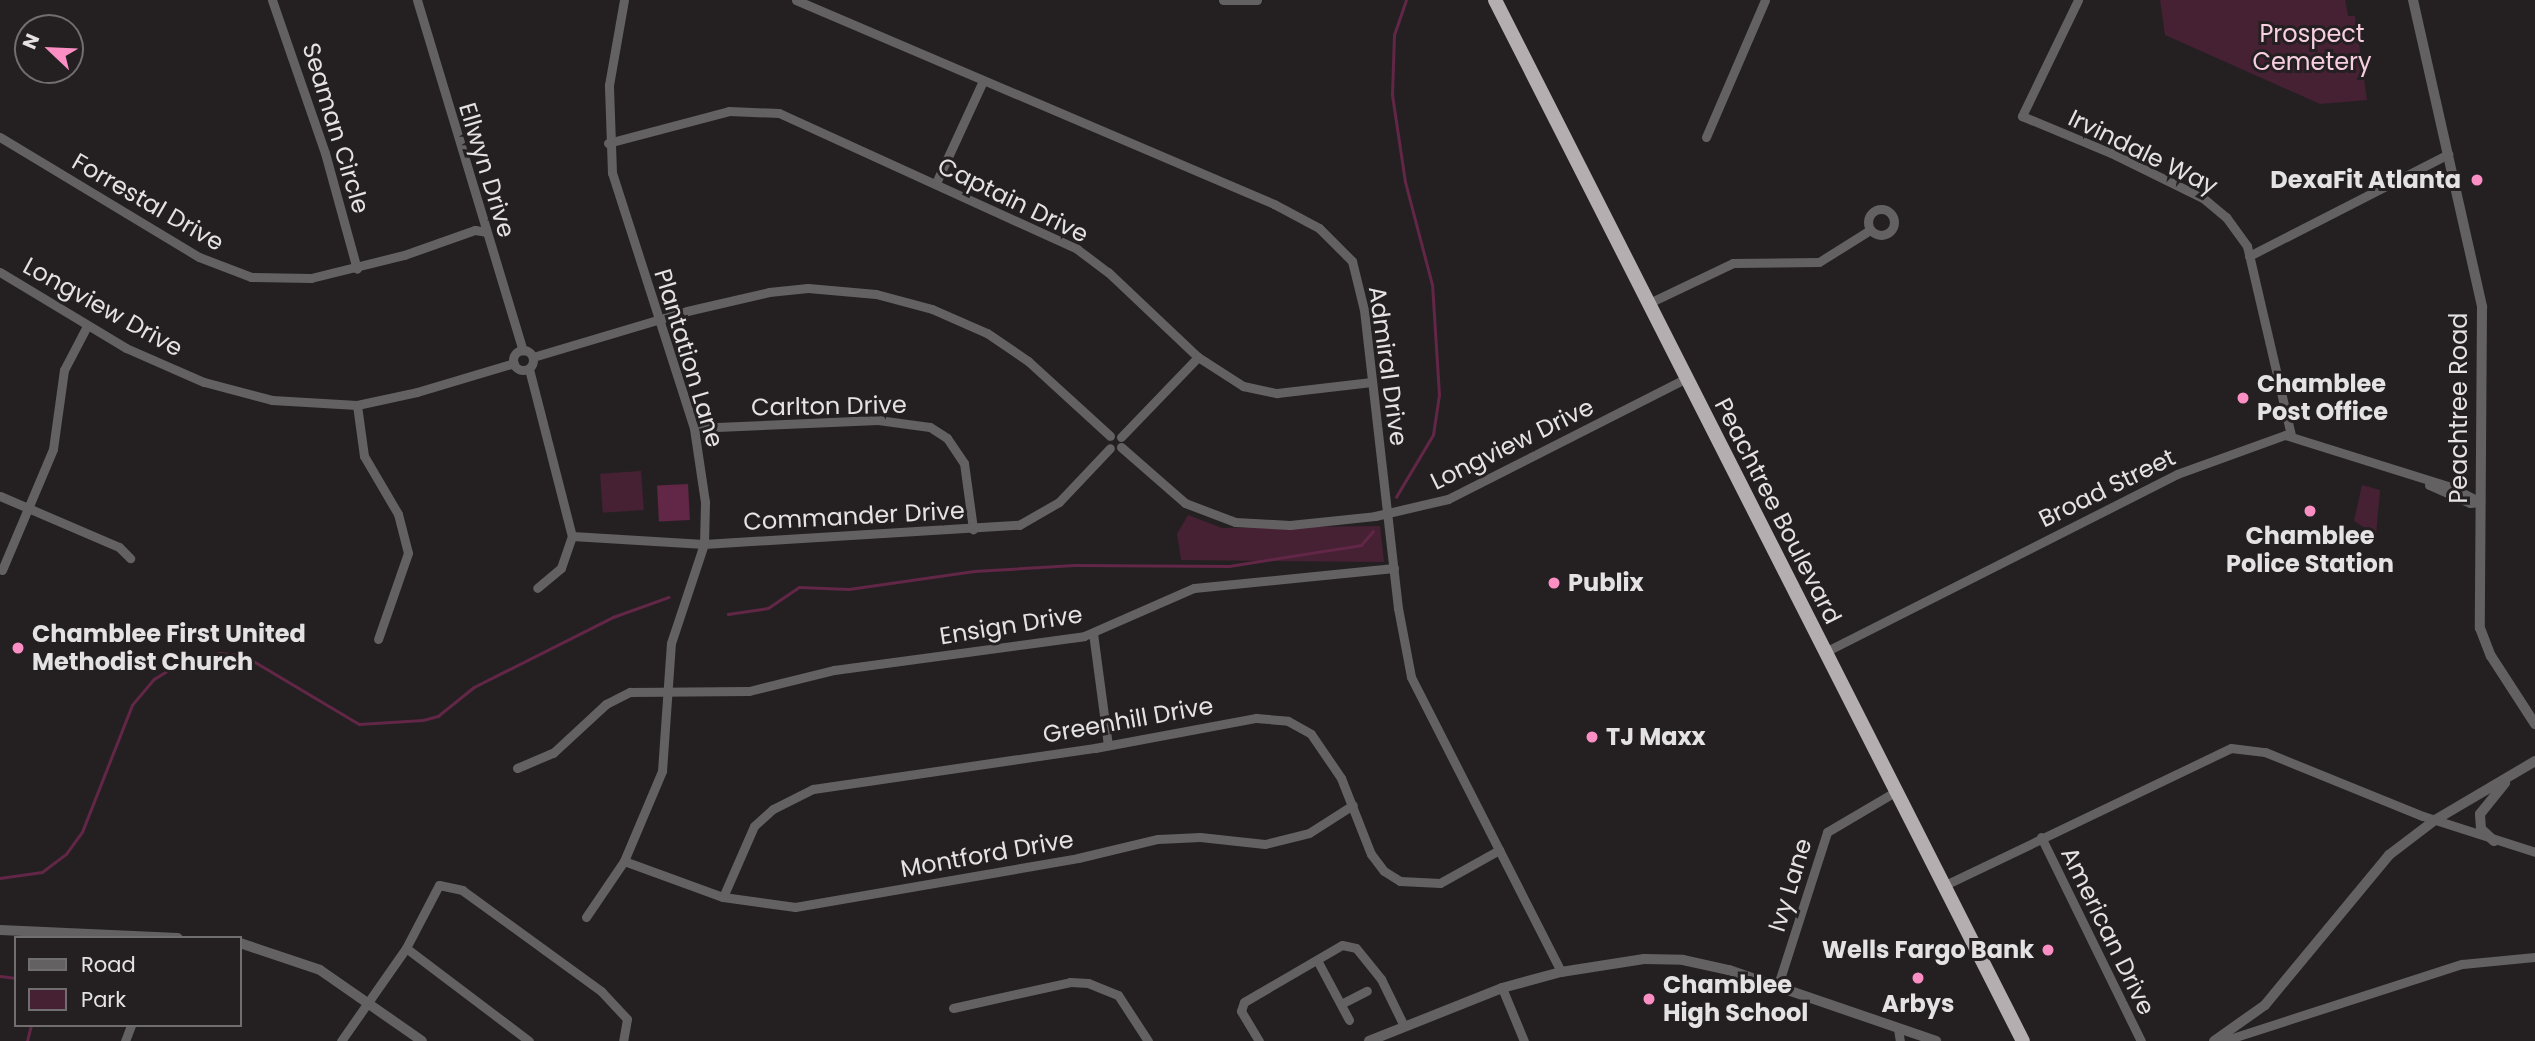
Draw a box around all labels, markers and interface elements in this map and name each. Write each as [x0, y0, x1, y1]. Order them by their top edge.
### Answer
north arrow [14, 14, 84, 84]
park label: Prospect Cemetery [2252, 20, 2372, 76]
text: N [16, 30, 46, 53]
street label: Seaman Circle [296, 39, 376, 217]
street label: Ellwyn Drive [453, 99, 521, 241]
street label: Irvindale Way [2064, 103, 2222, 201]
street label: Forrestal Drive [67, 147, 229, 257]
street label: Captain Drive [933, 151, 1093, 249]
place label: DexaFit Atlanta [2270, 166, 2461, 194]
marker: DexaFit Atlanta [2467, 170, 2487, 190]
street label: Longview Drive [18, 251, 188, 363]
street label: Plantation Lane [648, 265, 730, 451]
street label: Admiral Drive [1363, 284, 1413, 448]
street label: Peachtree Road [2445, 312, 2473, 504]
place label: Chamblee Post Office [2257, 370, 2388, 426]
street label: Carlton Drive [751, 390, 907, 422]
marker: Chamblee Post Office [2235, 390, 2251, 406]
street label: Longview Drive [1426, 392, 1598, 496]
street label: Peachtree Boulevard [1708, 393, 1848, 629]
street label: Broad Street [2034, 443, 2180, 533]
street label: Commander Drive [743, 496, 965, 536]
marker: Chamblee Police Station [2302, 503, 2318, 519]
place label: Chamblee Police Station [2226, 522, 2394, 578]
place label: Publix [1568, 569, 1644, 597]
marker: Publix [1546, 575, 1562, 591]
street label: Ensign Drive [938, 599, 1084, 651]
place label: Chamblee First United Methodist Church [32, 620, 306, 676]
marker: Chamblee First United Methodist Church [10, 640, 26, 656]
street label: Greenhill Drive [1041, 691, 1215, 749]
place label: TJ Maxx [1606, 723, 1706, 751]
marker: TJ Maxx [1584, 729, 1600, 745]
street label: Montford Drive [898, 825, 1076, 883]
street label: Ivy Lane [1762, 835, 1818, 935]
street label: American Drive [2055, 842, 2161, 1020]
legend [14, 936, 242, 1027]
place label: Wells Fargo Bank [1822, 936, 2034, 964]
marker: Wells Fargo Bank [2040, 942, 2056, 958]
text: Road [81, 950, 136, 979]
marker: Arbys [1910, 970, 1926, 986]
place label: Chamblee High School [1663, 971, 1808, 1027]
text: Park [81, 985, 126, 1014]
place label: Arbys [1882, 990, 1954, 1018]
marker: Chamblee High School [1641, 991, 1657, 1007]

